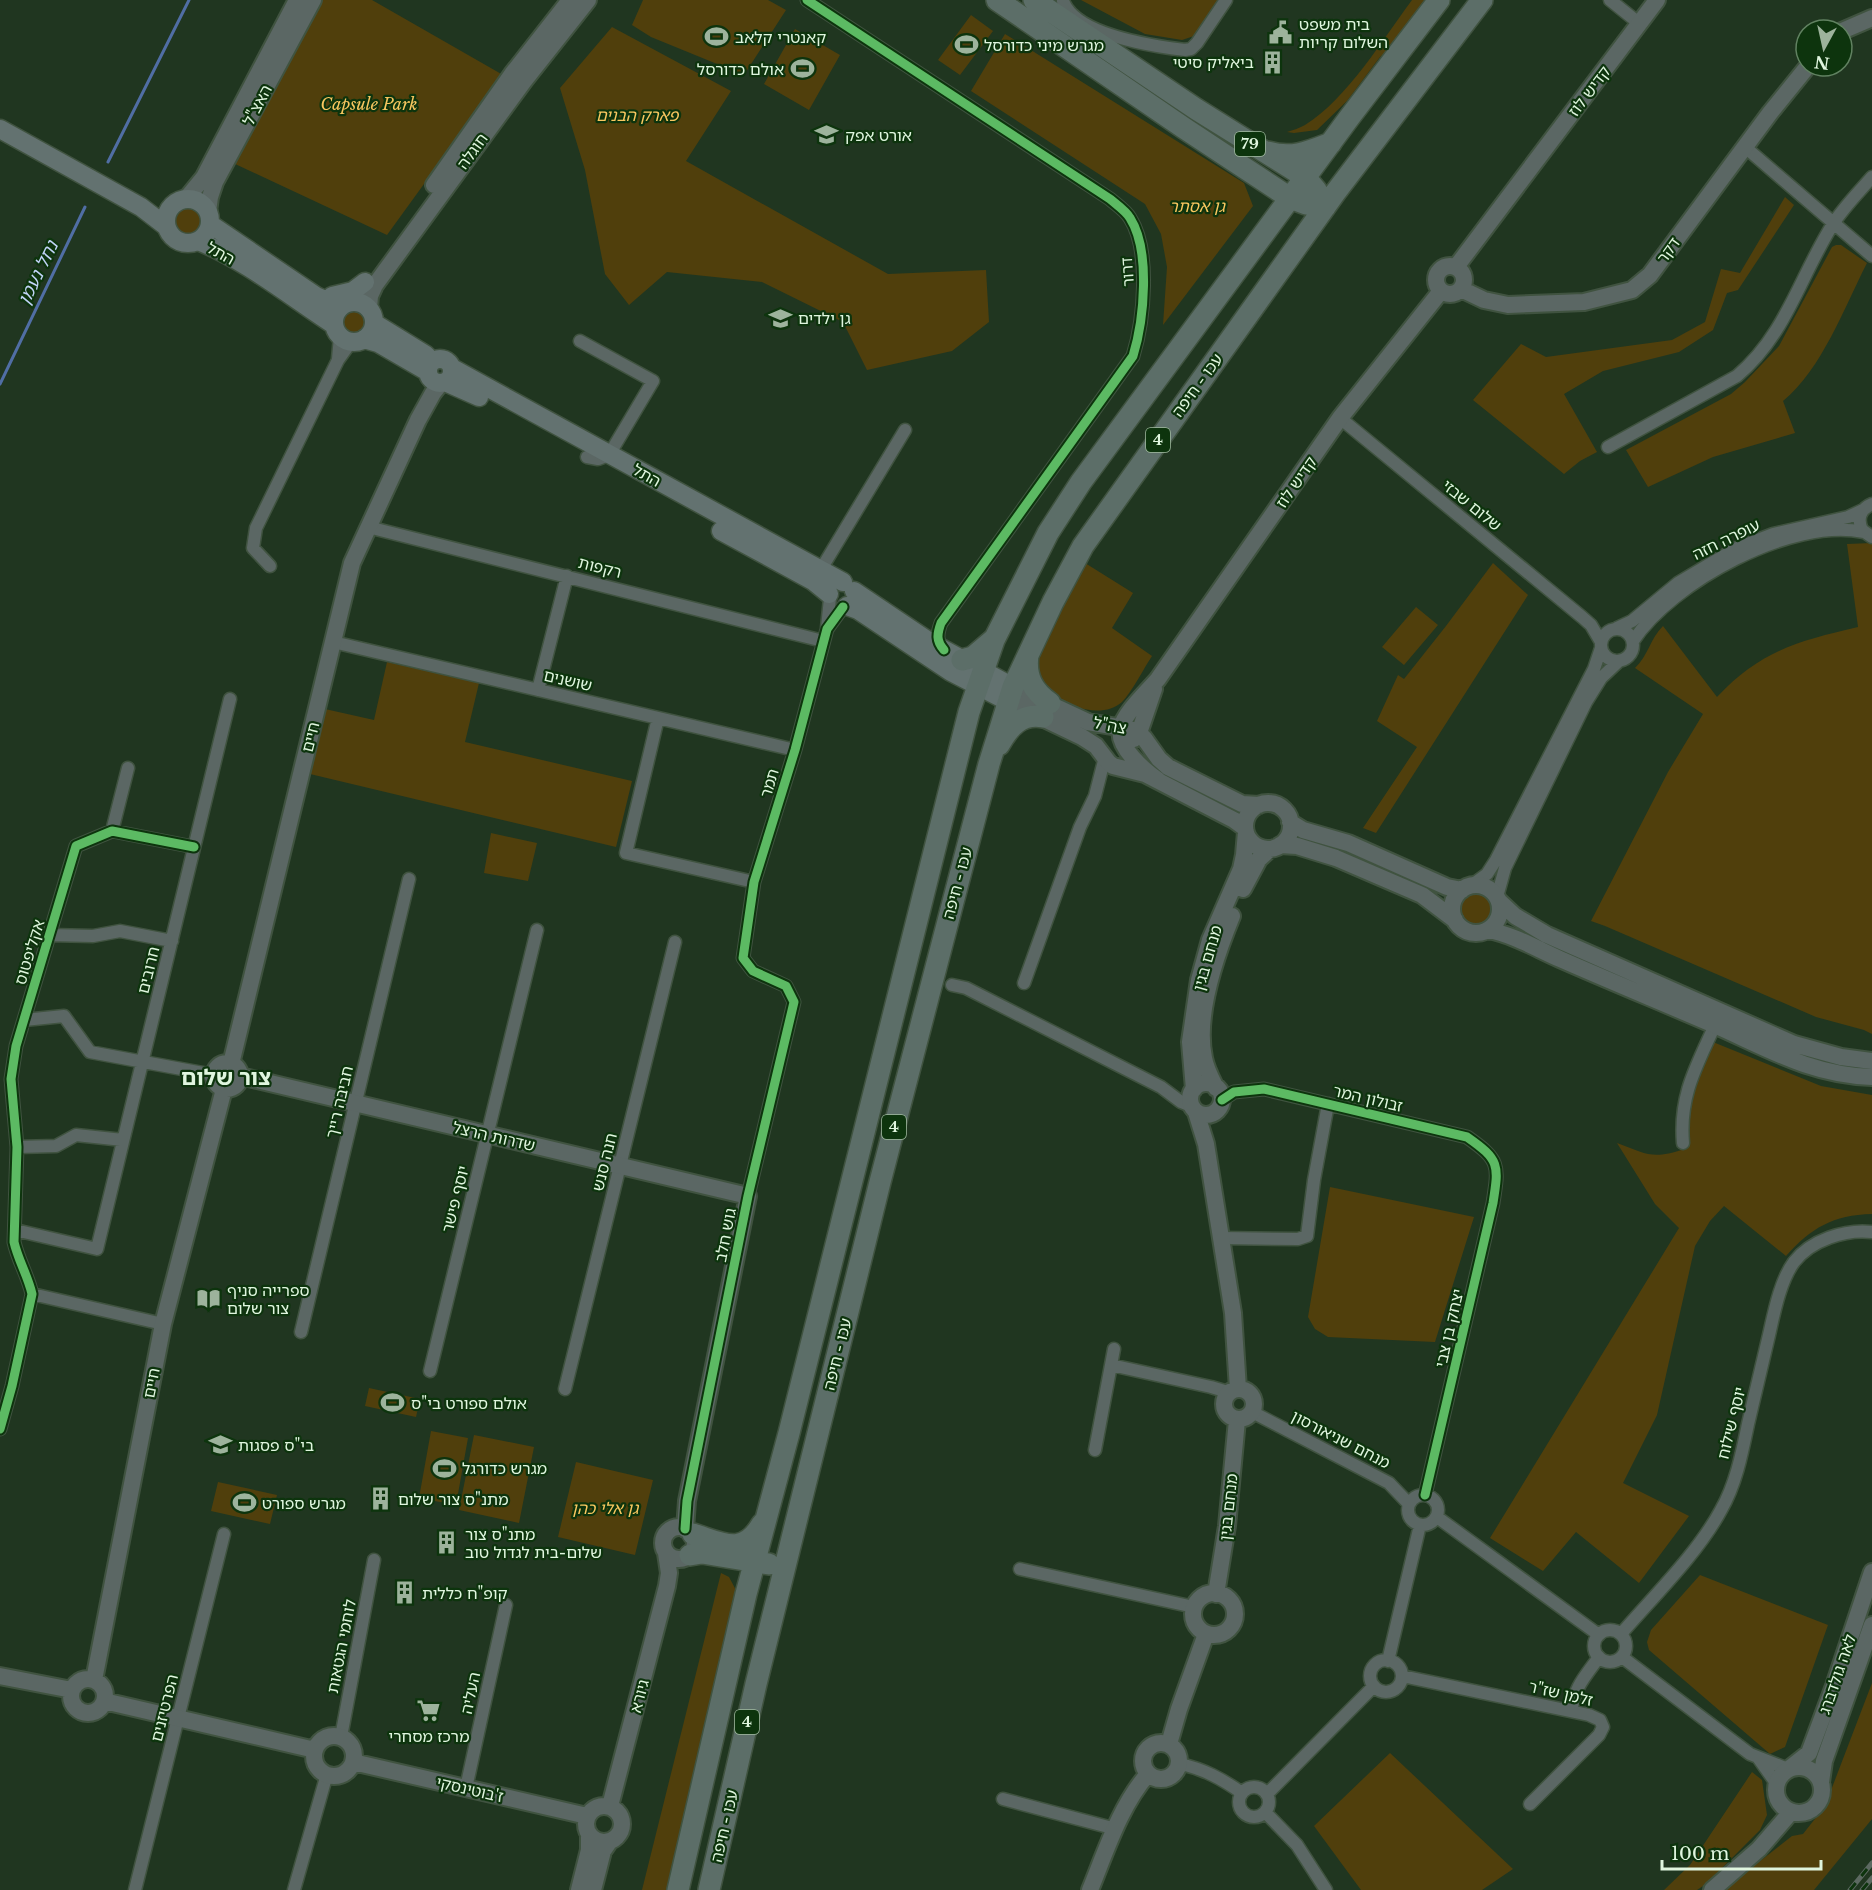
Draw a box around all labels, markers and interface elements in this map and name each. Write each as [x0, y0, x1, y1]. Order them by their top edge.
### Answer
place label: בית משפט השלום קריות [1299, 14, 1388, 52]
north arrow [1794, 18, 1854, 78]
public building icon: בית משפט השלום קריות [1268, 20, 1294, 46]
sports icon: קאנטרי קלאב [704, 24, 730, 50]
place label: קאנטרי קלאב [735, 27, 826, 47]
sports icon: מגרש מיני כדורסל [953, 32, 979, 58]
place label: מגרש מיני כדורסל [984, 35, 1104, 55]
building icon: ביאליק סיטי [1259, 49, 1285, 75]
place label: ביאליק סיטי [1173, 52, 1254, 72]
text: N [1813, 52, 1831, 74]
sports icon: אולם כדורסל [789, 56, 815, 82]
place label: אולם כדורסל [697, 59, 784, 79]
street label: קדיש לוז [1564, 62, 1614, 120]
street label: האצ"ל [238, 81, 276, 129]
park label: Capsule Park [321, 94, 417, 114]
park label: פארק הבנים [596, 105, 680, 125]
school or university icon: אורט אפק [814, 122, 840, 148]
place label: אורט אפק [845, 125, 912, 145]
street label: חוגלה [452, 129, 492, 173]
road number: 79 [1235, 132, 1265, 156]
park label: גן אסתר [1169, 196, 1226, 216]
street label: דקר [1652, 233, 1684, 267]
water label: נחל נעמן [13, 236, 63, 309]
street label: התל [203, 237, 239, 269]
street label: דרור [1116, 256, 1138, 287]
school or university icon: גן ילדים [767, 305, 793, 331]
place label: גן ילדים [798, 308, 851, 328]
street label: עכו - חיפה [1167, 349, 1227, 421]
road number: 4 [1146, 428, 1170, 452]
street label: קדיש לוז [1271, 452, 1321, 512]
street label: התל [629, 459, 665, 491]
street label: שלום שבזי [1438, 475, 1506, 535]
street label: עופרה חזה [1689, 514, 1763, 564]
street label: רקפות [576, 552, 624, 582]
street label: שושנים [542, 665, 594, 695]
street label: צה"ל [1092, 712, 1128, 738]
street label: חיים [297, 720, 323, 754]
street label: תמר [755, 766, 783, 800]
street label: עכו - חיפה [938, 845, 976, 921]
street label: אקליפטוס [10, 917, 48, 987]
street label: מנחם בגין [1188, 923, 1226, 993]
street label: חרובים [132, 944, 164, 996]
district label: צור שלום [181, 1064, 271, 1091]
street label: חביבה רייך [321, 1064, 357, 1140]
street label: זבולון המר [1331, 1080, 1405, 1116]
road number: 4 [882, 1115, 906, 1139]
street label: שדרות הרצל [451, 1117, 537, 1155]
street label: חנה סנש [587, 1131, 621, 1193]
street label: יוסף פישר [437, 1164, 473, 1234]
street label: גוש חלב [710, 1206, 740, 1264]
place label: ספרייה סניף צור שלום [227, 1280, 310, 1318]
library icon: ספרייה סניף צור שלום [196, 1286, 222, 1312]
street label: יצחק בן צבי [1430, 1287, 1468, 1369]
street label: עכו - חיפה [818, 1316, 856, 1392]
street label: חיים [138, 1366, 164, 1400]
street label: יוסף שילוח [1712, 1385, 1750, 1461]
sports icon: אולם ספורט בי"ס [380, 1390, 406, 1416]
place label: אולם ספורט בי"ס [411, 1393, 527, 1413]
street label: מנחם שניאורסון [1288, 1406, 1394, 1472]
school or university icon: בי"ס פסגות [207, 1432, 233, 1458]
place label: בי"ס פסגות [238, 1435, 314, 1455]
sports icon: מגרש כדורגל [431, 1455, 457, 1481]
place label: מגרש כדורגל [462, 1458, 547, 1478]
street label: מנחם בגין [1215, 1472, 1241, 1542]
building icon: מתנ"ס צור שלום [367, 1486, 393, 1512]
place label: מתנ"ס צור שלום [398, 1489, 508, 1509]
sports icon: מגרש ספורט [231, 1490, 257, 1516]
place label: מגרש ספורט [262, 1493, 346, 1513]
park label: גן אלי כהן [572, 1498, 639, 1518]
place label: מתנ"ס צור שלום-בית לגדול טוב [465, 1524, 602, 1562]
building icon: מתנ"ס צור שלום-בית לגדול טוב [434, 1530, 460, 1556]
building icon: קופ"ח כללית [391, 1580, 417, 1606]
place label: קופ"ח כללית [422, 1583, 508, 1603]
street label: לוחמי הגטאות [322, 1597, 360, 1695]
street label: לאה גולדברג [1814, 1631, 1860, 1717]
street label: העליה [456, 1670, 484, 1716]
street label: הפרטיזנים [146, 1672, 182, 1744]
street label: זלמן שז"ר [1527, 1676, 1595, 1710]
street label: גיורא [625, 1677, 653, 1715]
supermarket icon: מרכז מסחרי [416, 1698, 442, 1724]
road number: 4 [735, 1710, 759, 1734]
place label: מרכז מסחרי [389, 1726, 469, 1746]
street label: ז'בוטינסקי [434, 1772, 506, 1806]
street label: עכו - חיפה [706, 1788, 742, 1864]
scale bar [1662, 1833, 1821, 1871]
text: 100 m [1671, 1843, 1729, 1865]

